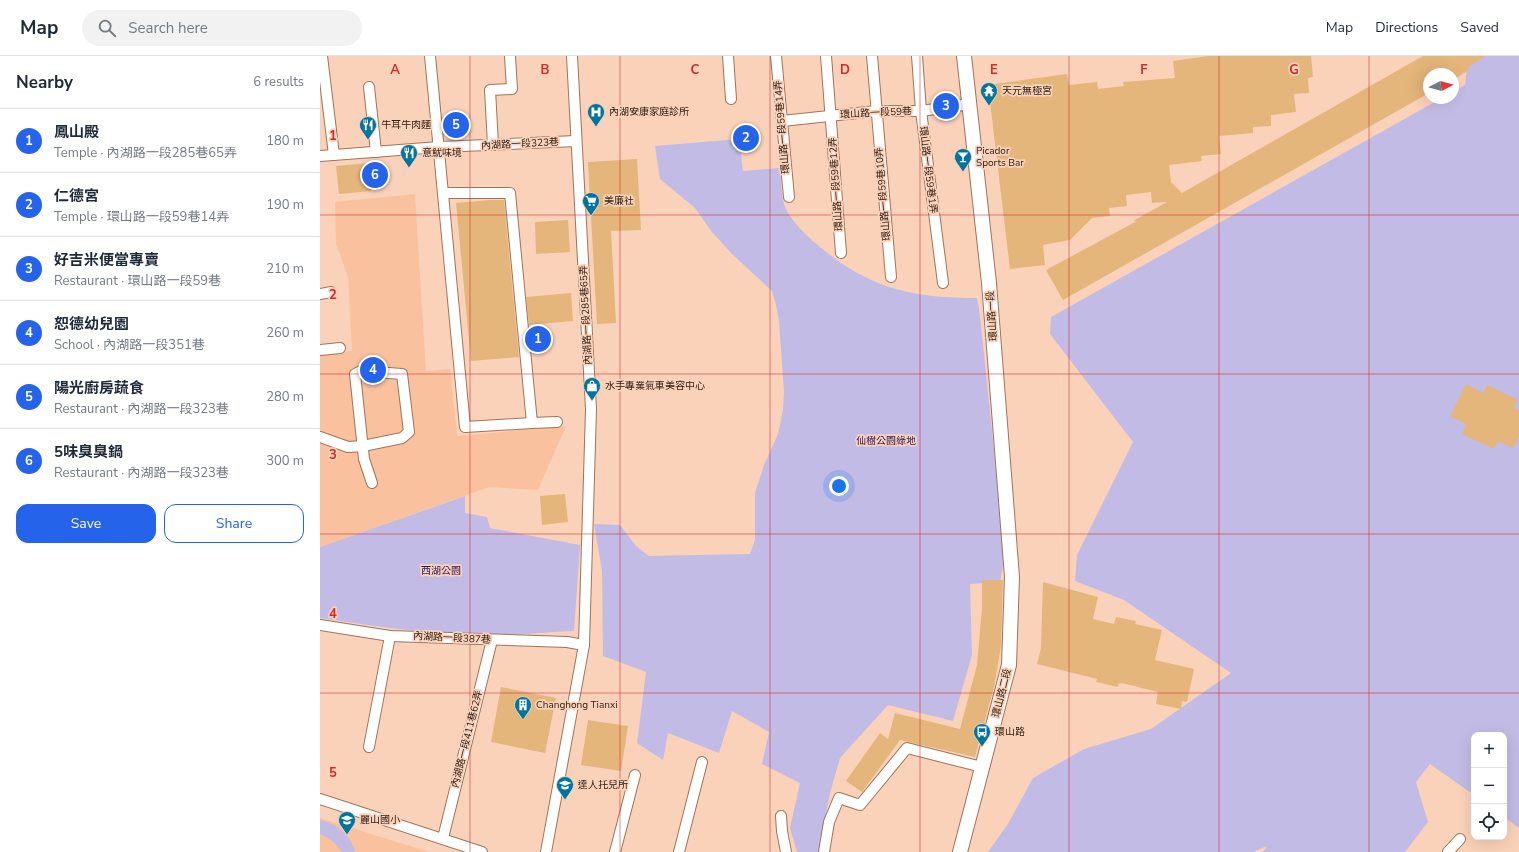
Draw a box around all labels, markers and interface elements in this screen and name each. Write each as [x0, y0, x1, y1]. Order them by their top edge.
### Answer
search box [82, 10, 362, 46]
text: Map [20, 15, 58, 41]
icon: search [96, 17, 118, 39]
text: Search here [128, 18, 208, 38]
text: Map [1326, 18, 1353, 37]
text: Directions [1375, 18, 1438, 37]
text: Saved [1460, 18, 1499, 37]
text: A [390, 61, 400, 79]
text: B [541, 61, 550, 79]
text: C [691, 61, 700, 79]
text: D [840, 61, 850, 79]
text: E [990, 61, 998, 79]
text: F [1140, 61, 1148, 79]
text: G [1289, 61, 1299, 79]
north arrow [1423, 68, 1459, 104]
text: Nearby [16, 71, 73, 94]
text: 6 results [253, 73, 304, 91]
street label: 環山路一段59巷14弄 [771, 80, 793, 174]
temple icon: 天元無極宮 [979, 81, 999, 106]
place label: 天元無極宮 [1002, 84, 1052, 98]
pin: 3 [933, 91, 959, 121]
hospital icon: 內湖安康家庭診所 [586, 102, 606, 127]
street label: 環山路一段59巷 [840, 104, 912, 122]
place label: 內湖安康家庭診所 [609, 105, 689, 119]
pin: 5 [443, 110, 469, 140]
restaurant icon: 牛耳牛肉麵 [358, 115, 378, 140]
place label: 牛耳牛肉麵 [381, 118, 431, 132]
text: 鳳山殿 [54, 122, 99, 142]
pin: 2 [733, 123, 759, 153]
street label: 環山路一段59巷1弄 [916, 125, 940, 215]
text: 1 [329, 127, 337, 145]
text: 1 [25, 132, 33, 150]
text: 180 m [266, 132, 304, 150]
street label: 內湖路一段323巷 [481, 135, 559, 153]
street label: 環山路一段59巷12弄 [826, 137, 846, 231]
restaurant icon: 意魷味境 [399, 143, 419, 168]
text: Temple · 內湖路一段285巷65弄 [54, 144, 237, 162]
place label: Picador Sports Bar [976, 144, 1024, 170]
place label: 意魷味境 [422, 146, 462, 160]
street label: 環山路一段59巷10弄 [872, 147, 894, 241]
bar icon: Picador Sports Bar [953, 147, 973, 172]
pin: 6 [362, 160, 388, 190]
text: 仁德宮 [54, 186, 99, 206]
supermarket icon: 美廉社 [581, 191, 601, 216]
place label: 美廉社 [604, 194, 634, 208]
text: 2 [25, 196, 33, 214]
text: 190 m [266, 196, 304, 214]
text: Temple · 環山路一段59巷14弄 [54, 208, 229, 226]
text: 好吉米便當專賣 [54, 250, 159, 270]
text: 3 [25, 260, 33, 278]
text: 210 m [266, 260, 304, 278]
street label: 內湖路一段285巷65弄 [576, 265, 596, 365]
text: Restaurant · 環山路一段59巷 [54, 272, 221, 290]
text: 2 [329, 286, 337, 304]
street label: 環山路一段 [983, 291, 1001, 341]
text: 恕德幼兒園 [54, 314, 129, 334]
text: 4 [25, 324, 33, 342]
text: 260 m [266, 324, 304, 342]
pin: 1 [525, 324, 551, 354]
text: School · 內湖路一段351巷 [54, 336, 205, 354]
pin: 4 [360, 355, 386, 385]
shop icon: 水手專業氣車美容中心 [582, 376, 602, 401]
text: 陽光廚房蔬食 [54, 378, 144, 398]
place label: 水手專業氣車美容中心 [605, 379, 705, 393]
text: 5 [25, 388, 33, 406]
text: 280 m [266, 388, 304, 406]
text: Restaurant · 內湖路一段323巷 [54, 400, 229, 418]
park label: 仙樹公園綠地 [856, 434, 916, 448]
text: 5味臭臭鍋 [54, 442, 123, 462]
text: 3 [329, 446, 337, 464]
text: 6 [25, 452, 33, 470]
text: 300 m [266, 452, 304, 470]
text: Restaurant · 內湖路一段323巷 [54, 464, 229, 482]
your location [829, 476, 849, 496]
button: Save [16, 504, 156, 543]
button: Share [164, 504, 304, 543]
park label: 西湖公園 [421, 564, 461, 578]
text: 4 [329, 605, 337, 623]
street label: 內湖路一段387巷 [413, 629, 491, 647]
street label: 環山路二段 [989, 667, 1015, 719]
street label: 內湖路一段411巷62弄 [448, 689, 486, 789]
building icon: Changhong Tianxi [513, 695, 533, 720]
place label: Changhong Tianxi [536, 698, 618, 712]
bus stop icon: 環山路 [972, 722, 992, 747]
place label: 環山路 [995, 725, 1025, 739]
map controls [1471, 732, 1507, 840]
button: + [1471, 732, 1507, 768]
text: 5 [329, 764, 337, 782]
button: − [1471, 768, 1507, 804]
school or university icon: 達人托兒所 [555, 775, 575, 800]
place label: 達人托兒所 [578, 778, 628, 792]
button: locate [1471, 804, 1507, 840]
school or university icon: 麗山國小 [337, 810, 357, 835]
place label: 麗山國小 [360, 813, 400, 827]

